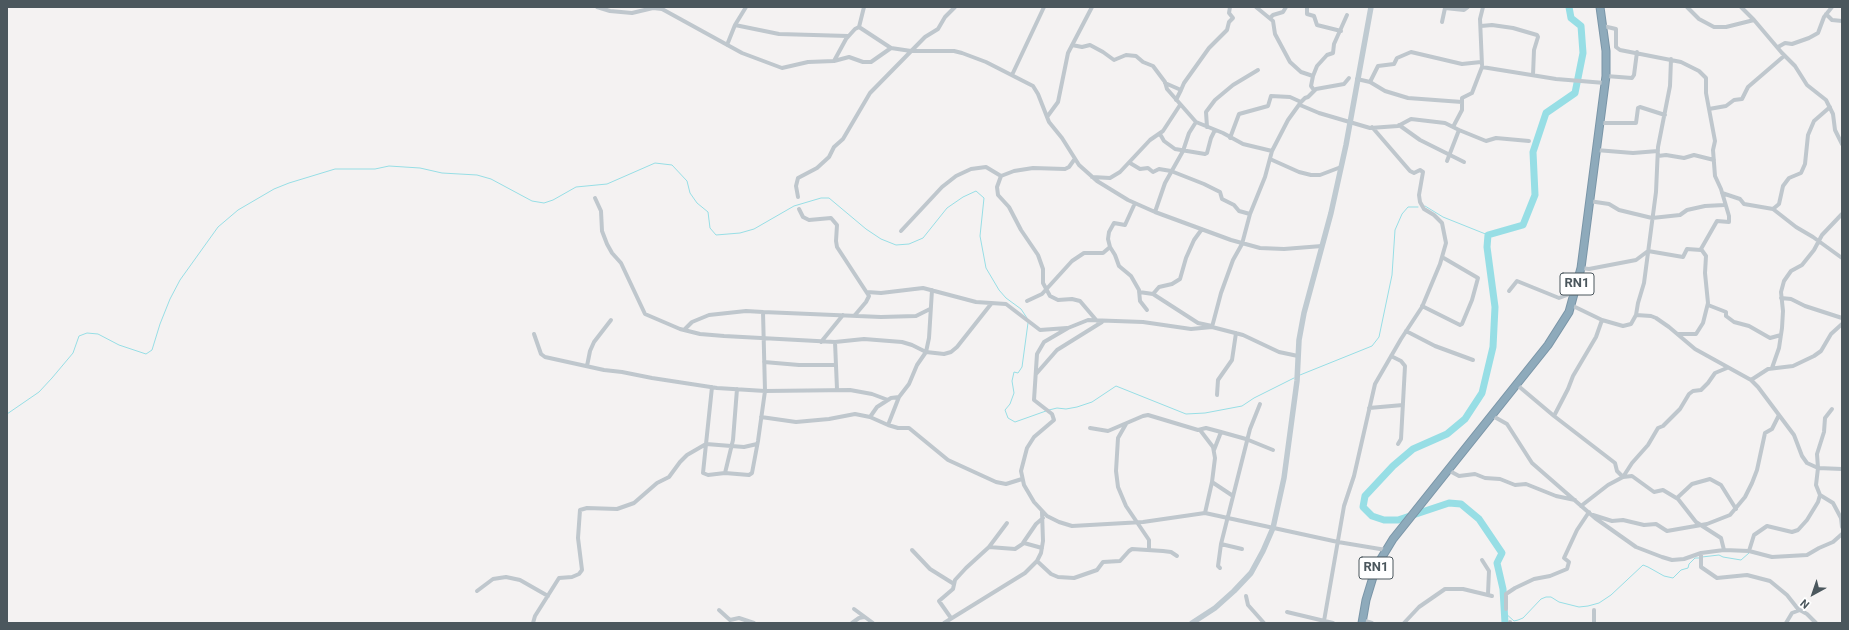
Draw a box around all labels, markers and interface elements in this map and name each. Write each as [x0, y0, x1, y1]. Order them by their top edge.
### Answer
road number: RN1 [1560, 273, 1594, 295]
road number: RN1 [1359, 557, 1393, 579]
north arrow [1793, 574, 1833, 614]
text: N [1798, 596, 1812, 611]

